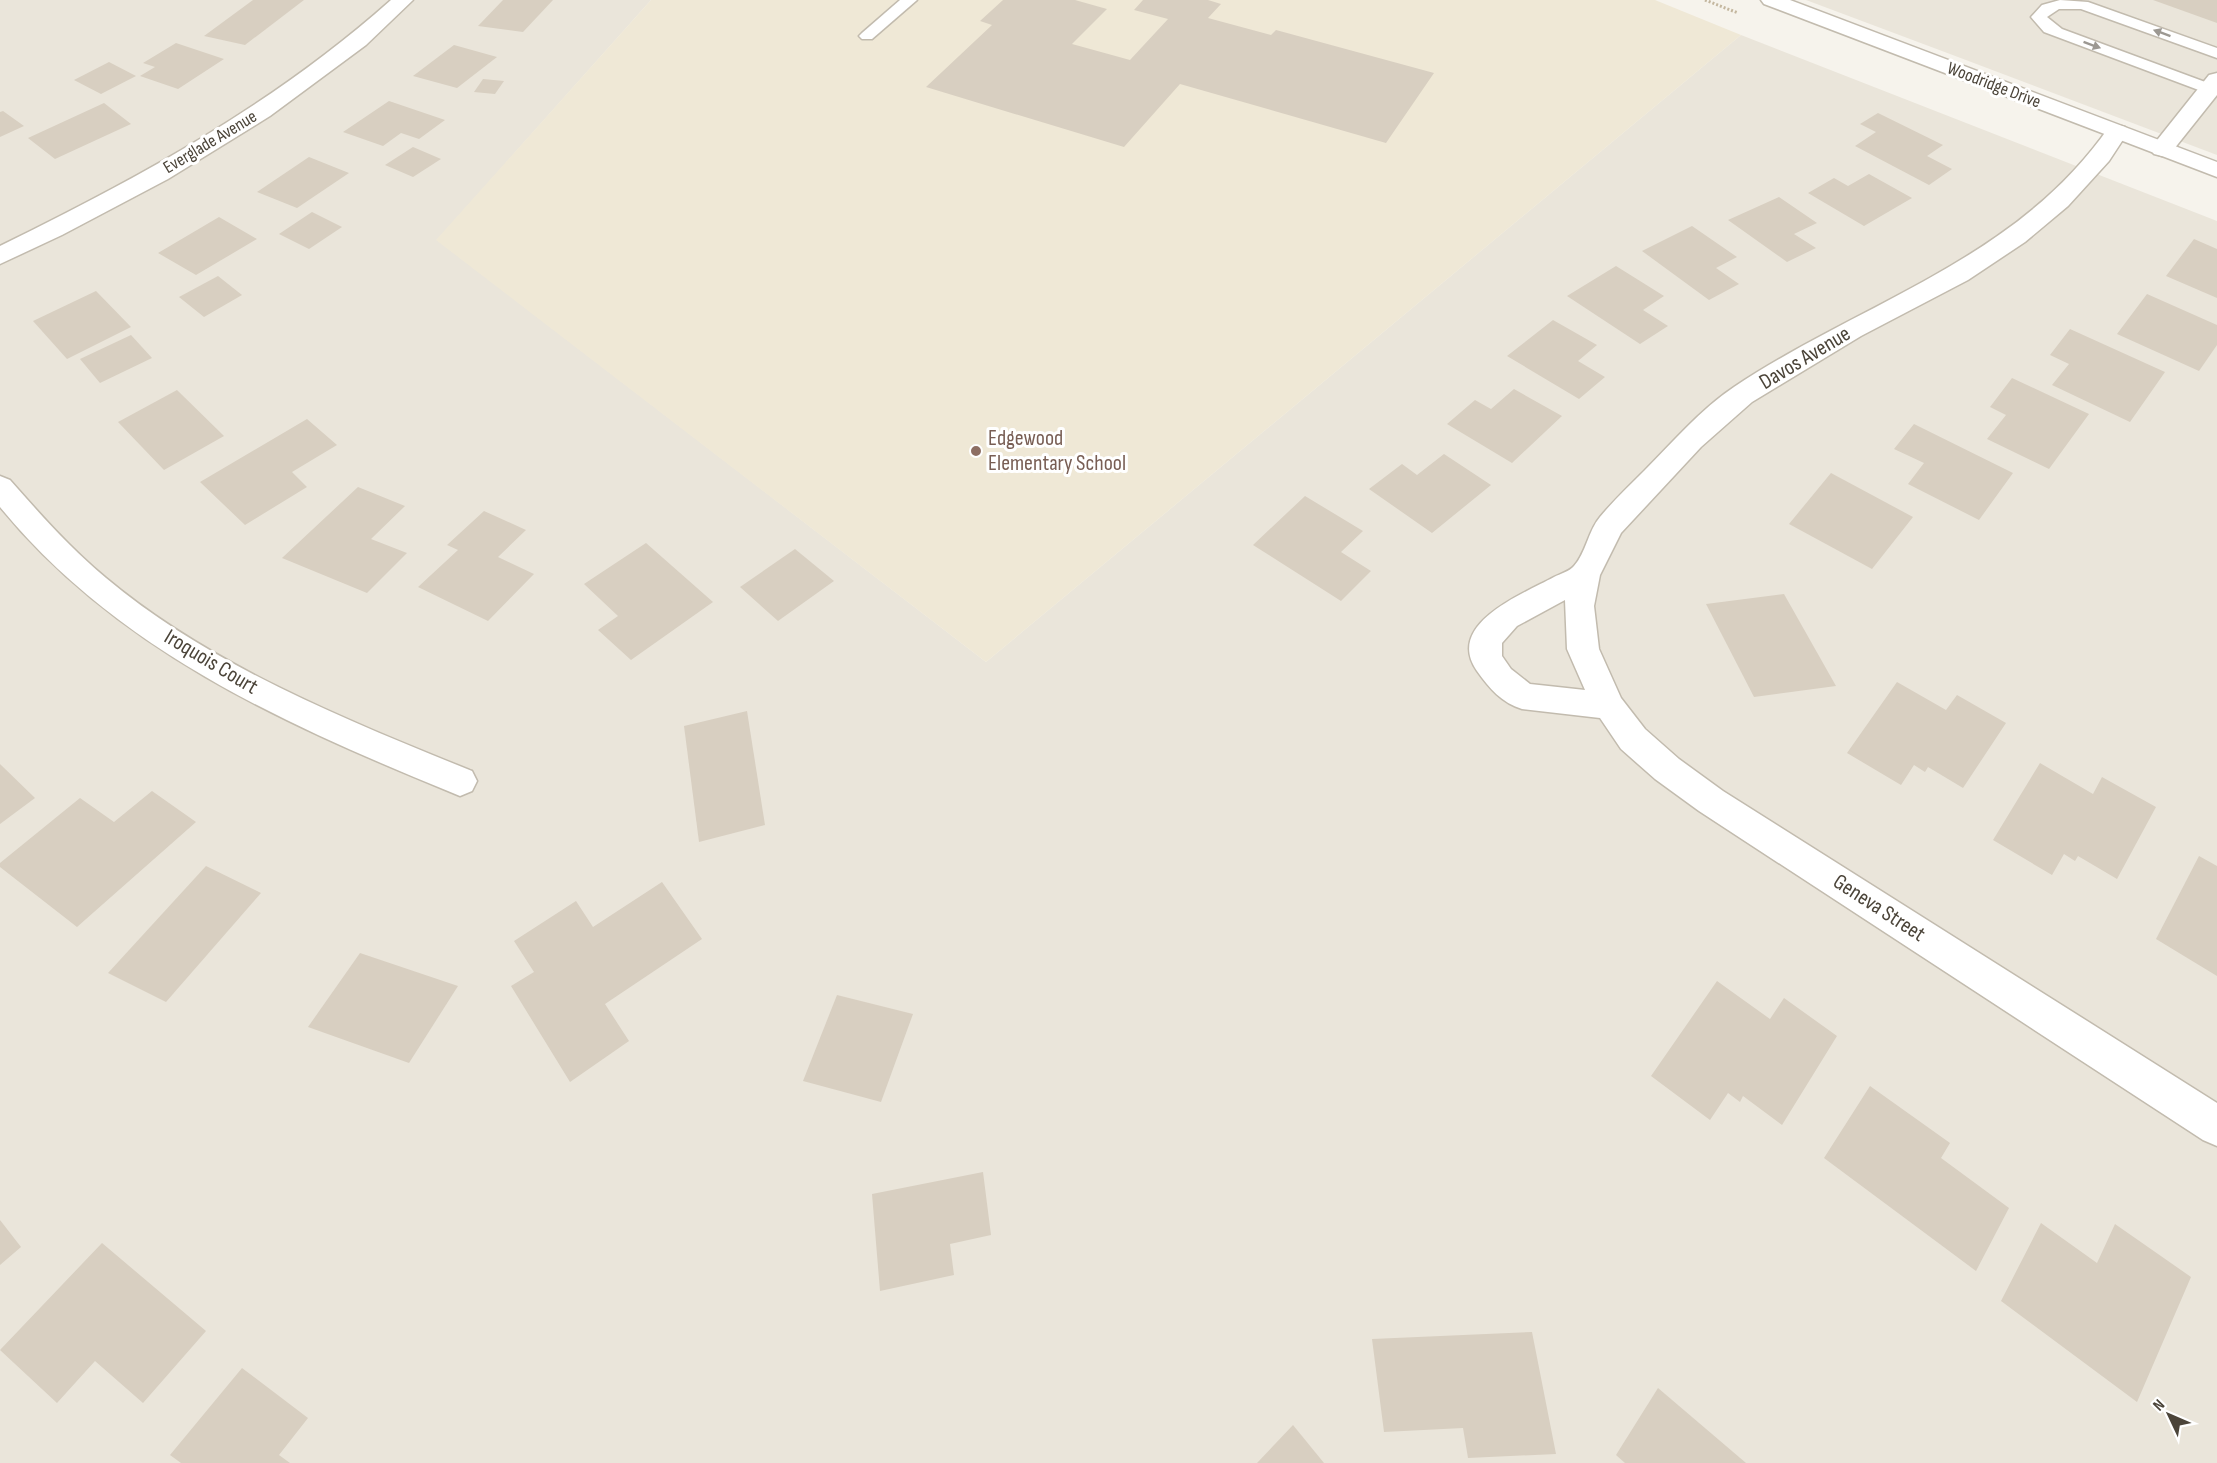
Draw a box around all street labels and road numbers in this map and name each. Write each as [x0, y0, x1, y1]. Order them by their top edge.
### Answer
street label: Woodridge Drive [1944, 58, 2044, 112]
street label: Everglade Avenue [159, 106, 261, 178]
street label: Davos Avenue [1754, 320, 1856, 396]
street label: Iroquois Court [159, 623, 263, 701]
street label: Geneva Street [1828, 868, 1930, 948]

